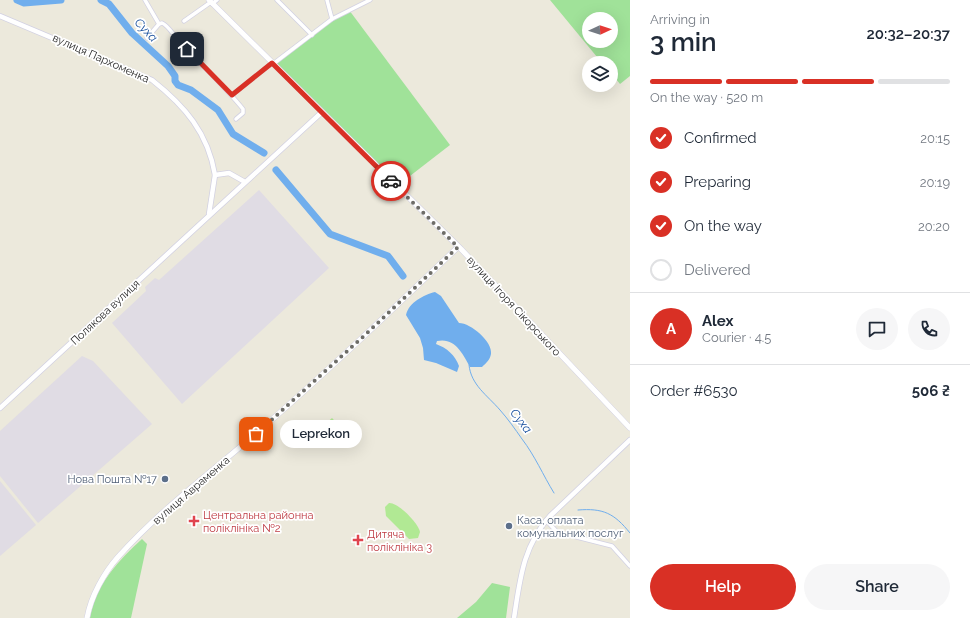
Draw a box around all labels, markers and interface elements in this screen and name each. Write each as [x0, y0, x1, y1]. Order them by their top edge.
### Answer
north arrow [582, 12, 618, 48]
map controls [582, 12, 618, 92]
text: Arriving in [650, 12, 710, 27]
water label: Суха [131, 15, 161, 45]
text: 20:32–20:37 [867, 25, 950, 43]
text: 3 min [650, 27, 717, 57]
street label: вулиця Пархоменка [50, 31, 151, 86]
pin [170, 32, 204, 66]
icon: home [176, 38, 198, 60]
button: layers [582, 56, 618, 92]
text: On the way · 520 m [650, 90, 763, 105]
icon: check [650, 127, 672, 149]
text: Confirmed [684, 129, 757, 147]
text: 20:15 [920, 131, 950, 146]
courier [371, 161, 411, 201]
icon: car [380, 170, 402, 192]
icon: check [650, 171, 672, 193]
text: Preparing [684, 173, 751, 191]
text: 20:19 [920, 175, 950, 190]
icon: check [650, 215, 672, 237]
text: On the way [684, 217, 762, 235]
text: 20:20 [918, 219, 950, 234]
street label: вулиця Ігоря Сікорського [464, 254, 564, 359]
text: Delivered [684, 261, 751, 279]
street label: Полякова вулиця [68, 277, 143, 348]
button: chat [856, 308, 898, 350]
button: phone [908, 308, 950, 350]
text: Alex [702, 312, 733, 330]
text: A [666, 320, 676, 338]
text: Courier · 4.5 [702, 330, 771, 345]
text: Order #6530 [650, 382, 738, 400]
text: 506 ₴ [912, 382, 950, 400]
water label: Суха [507, 406, 535, 436]
pin [239, 417, 273, 451]
callout: Leprekon [280, 420, 362, 448]
icon: bag [245, 423, 267, 445]
text: Leprekon [292, 426, 350, 441]
street label: вулиця Авраменка [150, 453, 232, 527]
place label: Нова Пошта №17 [67, 473, 157, 486]
marker: Нова Пошта №17 [160, 474, 170, 484]
place label: Центральна районна поліклініка №2 [203, 509, 313, 535]
place label: Каса, оплата комунальних послуг [517, 514, 624, 540]
marker: Центральна районна поліклініка №2 [188, 515, 200, 527]
marker: Каса, оплата комунальних послуг [504, 521, 514, 531]
place label: Дитяча поліклініка 3 [367, 528, 432, 554]
marker: Дитяча поліклініка 3 [352, 534, 364, 546]
button: Help [650, 564, 796, 610]
button: Share [804, 564, 950, 610]

